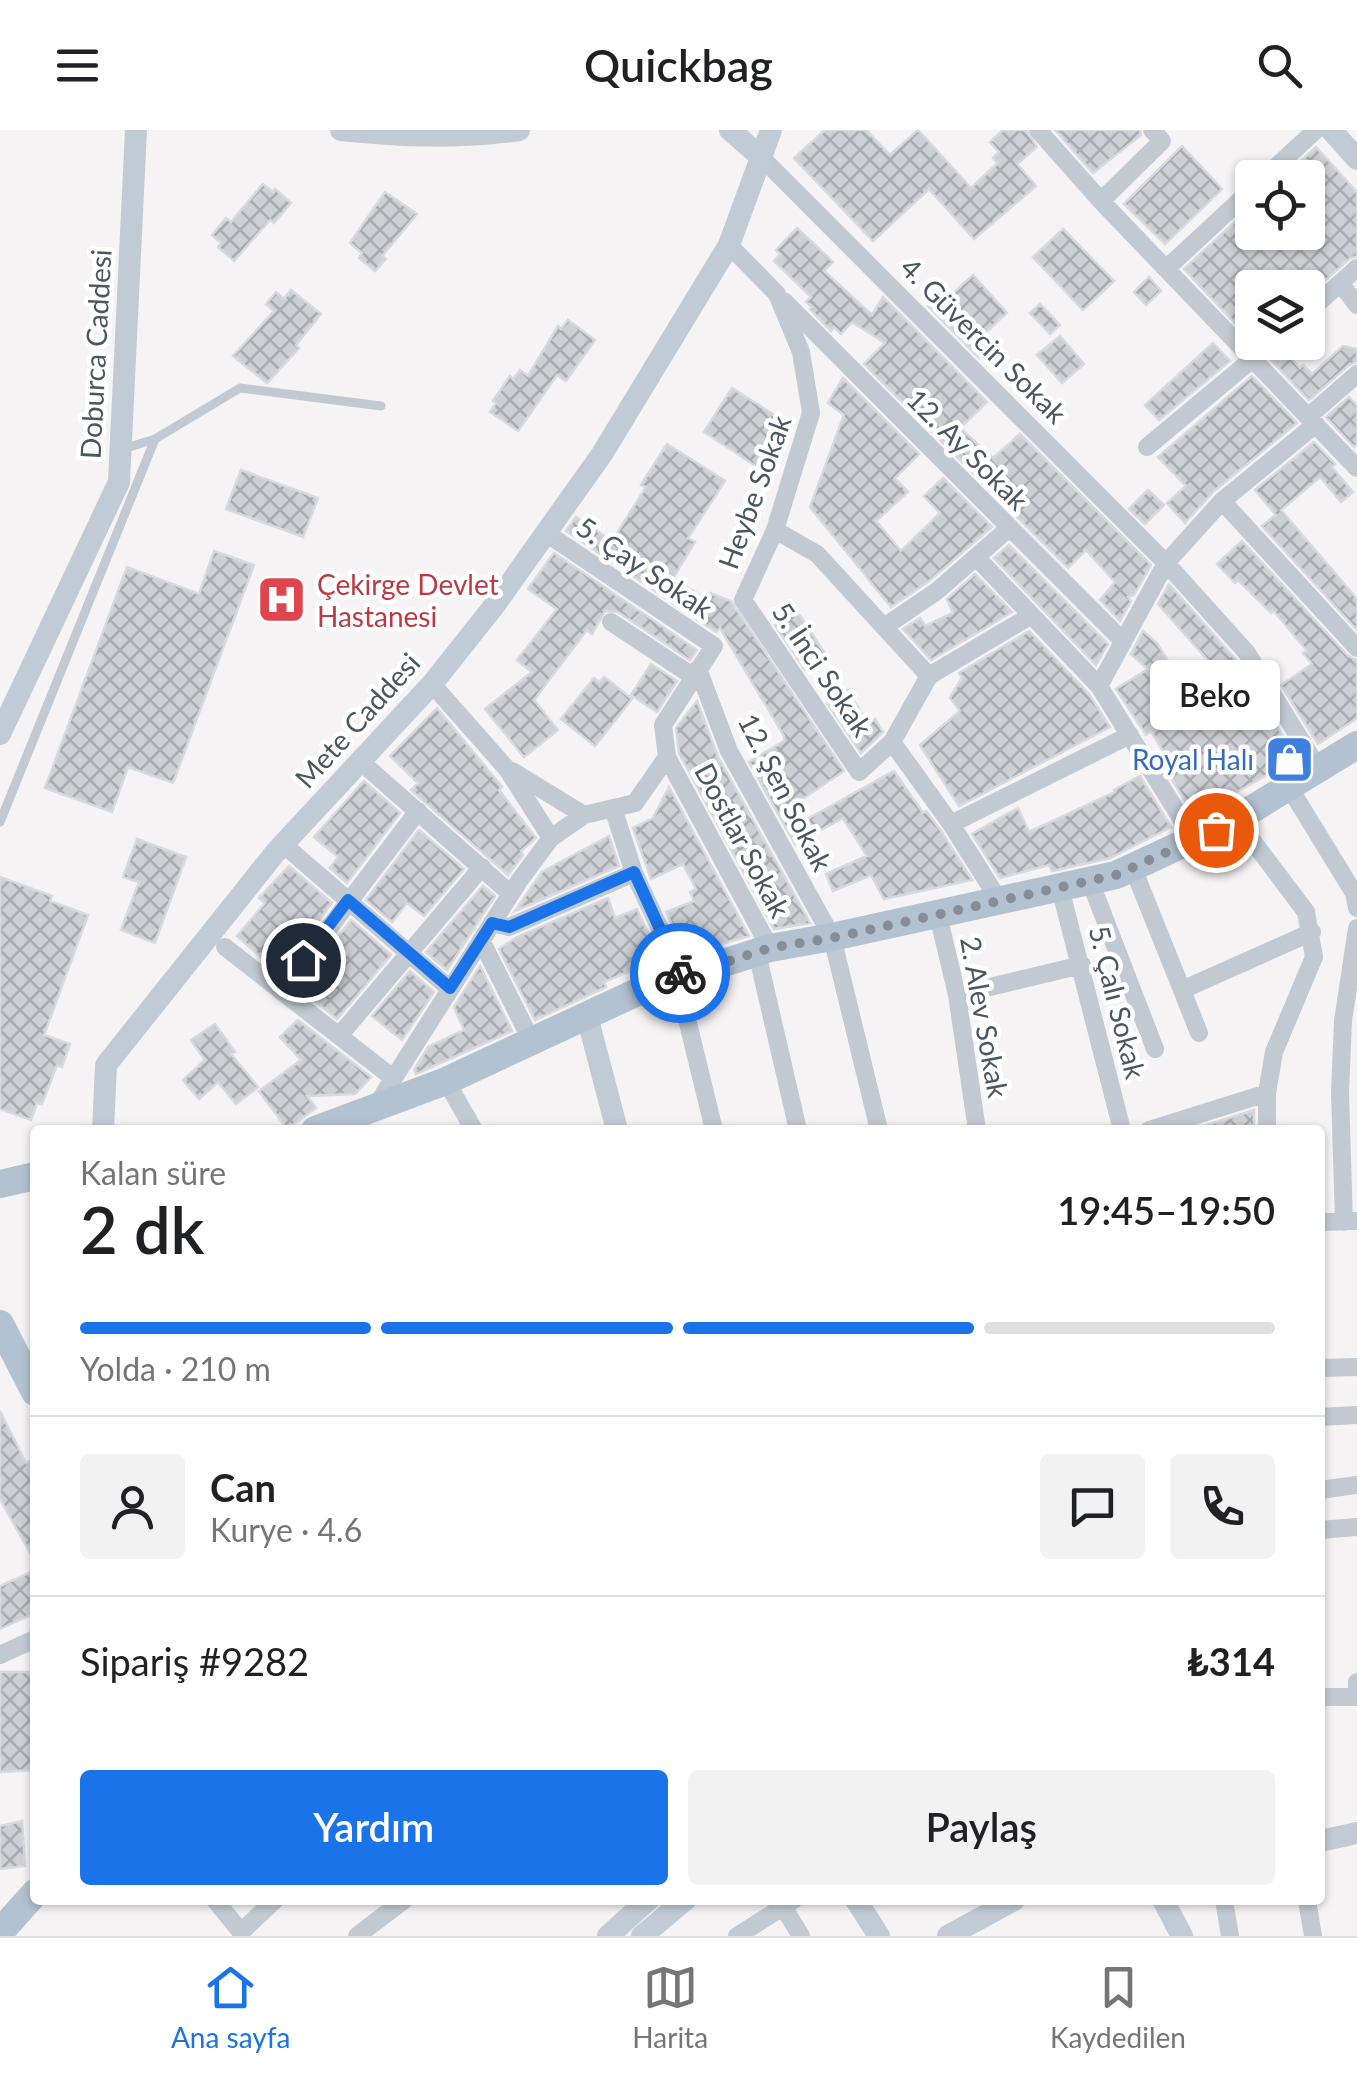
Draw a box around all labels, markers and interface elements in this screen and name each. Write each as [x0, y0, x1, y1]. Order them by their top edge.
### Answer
icon: menu [50, 38, 105, 93]
text: Quickbag [584, 38, 773, 92]
icon: search [1252, 38, 1307, 93]
map controls [1235, 160, 1325, 360]
button: locate [1235, 160, 1325, 250]
street label: Doburca Caddesi [73, 248, 117, 460]
street label: 4. Güvercin Sokak [894, 250, 1075, 431]
button: layers [1235, 270, 1325, 360]
street label: 12. Ay Sokak [900, 381, 1036, 517]
street label: Heybe Sokak [711, 410, 798, 573]
street label: 5. Çay Sokak [571, 509, 720, 625]
place label: Çekirge Devlet Hastanesi [317, 567, 499, 633]
hospital icon: Çekirge Devlet Hastanesi [256, 574, 308, 626]
street label: 5. İnci Sokak [766, 596, 881, 743]
street label: Mete Caddesi [288, 646, 426, 794]
callout: Beko [1151, 660, 1281, 730]
text: Beko [1179, 675, 1251, 714]
street label: 12. Şen Sokak [732, 708, 841, 877]
shop icon: Royal Halı [1263, 733, 1315, 785]
place label: Royal Halı [1132, 742, 1254, 776]
street label: Dostlar Sokak [688, 757, 798, 924]
pin [1174, 788, 1259, 873]
icon: bag [1189, 803, 1244, 858]
pin [261, 918, 346, 1003]
street label: 5. Çalı Sokak [1083, 922, 1154, 1083]
courier [630, 923, 730, 1023]
icon: home [276, 933, 331, 988]
street label: 2. Alev Sokak [954, 934, 1016, 1101]
icon: bike [653, 946, 708, 1001]
text: Kalan süre [80, 1153, 226, 1192]
text: 19:45–19:50 [1057, 1187, 1275, 1233]
text: 2 dk [80, 1190, 204, 1268]
text: Yolda · 210 m [80, 1349, 271, 1388]
button: person [80, 1454, 185, 1559]
button: chat [1040, 1454, 1145, 1559]
button: phone [1170, 1454, 1275, 1559]
text: Can [210, 1464, 276, 1510]
text: Kurye · 4.6 [210, 1510, 362, 1549]
text: Sipariş #9282 [80, 1638, 309, 1684]
text: ₺314 [1187, 1638, 1275, 1684]
button: Yardım [80, 1770, 668, 1885]
button: Paylaş [688, 1770, 1275, 1885]
tab: Ana sayfa [171, 1960, 290, 2054]
tab: Harita [632, 1960, 708, 2054]
tab: Kaydedilen [1050, 1960, 1186, 2054]

